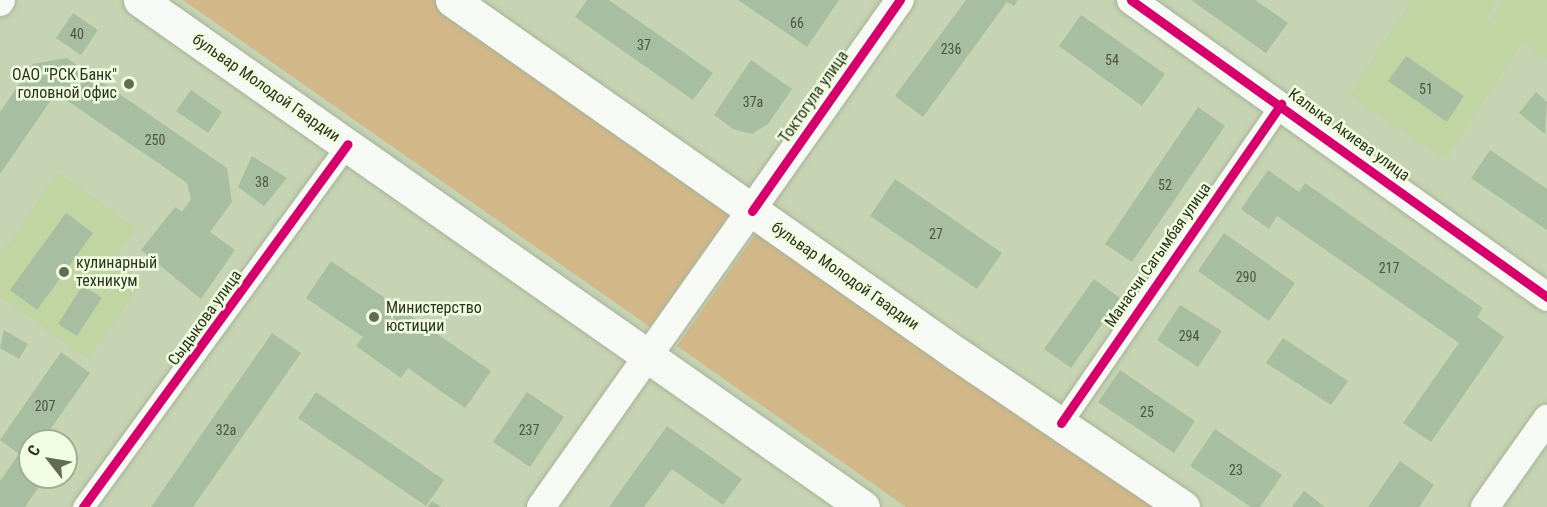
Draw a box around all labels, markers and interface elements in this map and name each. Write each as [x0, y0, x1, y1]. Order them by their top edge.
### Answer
house number: 66 [790, 15, 804, 31]
house number: 40 [70, 26, 84, 42]
street label: бульвар Молодой Гвардии [188, 30, 344, 146]
house number: 37 [637, 37, 651, 53]
house number: 236 [941, 41, 961, 57]
street label: Токтогула улица [775, 47, 853, 147]
house number: 54 [1105, 52, 1119, 68]
place label: ОАО "РСК Банк" головной офис [12, 65, 117, 103]
marker: ОАО "РСК Банк" головной офис [122, 77, 136, 91]
house number: 51 [1419, 81, 1433, 97]
street label: Калыка Акиева улица [1285, 85, 1413, 185]
house number: 37a [743, 94, 763, 110]
house number: 250 [145, 132, 165, 148]
house number: 38 [255, 174, 269, 190]
house number: 52 [1158, 177, 1172, 193]
street label: Манасчи Сагымбая улица [1101, 179, 1215, 331]
street label: бульвар Молодой Гвардии [767, 218, 923, 334]
house number: 27 [929, 226, 943, 242]
place label: кулинарный техникум [76, 253, 157, 291]
house number: 217 [1379, 260, 1399, 276]
marker: кулинарный техникум [57, 265, 71, 279]
street label: Сыдыкова улица [164, 267, 246, 369]
house number: 290 [1236, 269, 1256, 285]
place label: Министерство юстиции [386, 298, 482, 336]
marker: Министерство юстиции [367, 310, 381, 324]
house number: 294 [1179, 328, 1199, 344]
house number: 207 [35, 398, 55, 414]
house number: 25 [1140, 404, 1154, 420]
house number: 32a [216, 422, 236, 438]
house number: 237 [519, 422, 539, 438]
north arrow [18, 429, 78, 489]
text: С [23, 442, 44, 459]
house number: 23 [1229, 462, 1243, 478]

